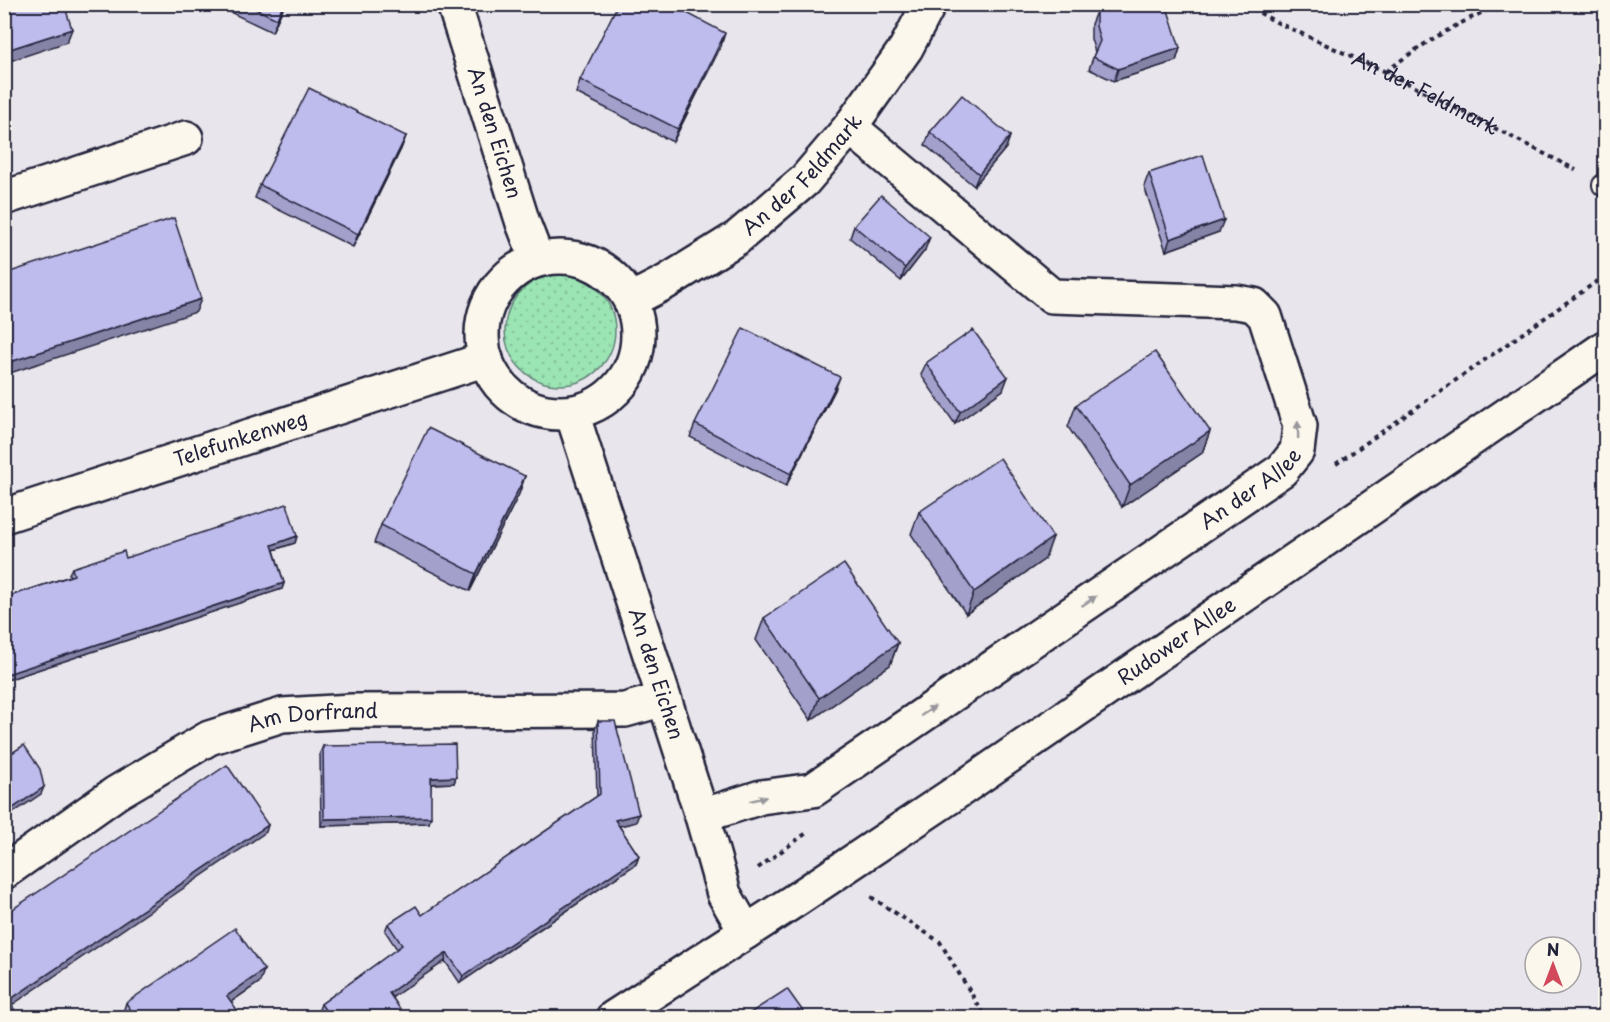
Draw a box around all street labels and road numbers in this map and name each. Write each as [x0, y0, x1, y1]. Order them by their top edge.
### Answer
street label: An der Feldmark [1347, 43, 1504, 142]
street label: An den Eichen [461, 63, 530, 202]
street label: An der Feldmark [735, 107, 869, 242]
street label: Telefunkenweg [170, 402, 311, 474]
street label: An der Allee [1193, 441, 1308, 536]
street label: Rudower Allee [1111, 589, 1241, 692]
street label: An den Eichen [622, 604, 692, 743]
street label: Am Dorfrand [244, 695, 378, 739]

